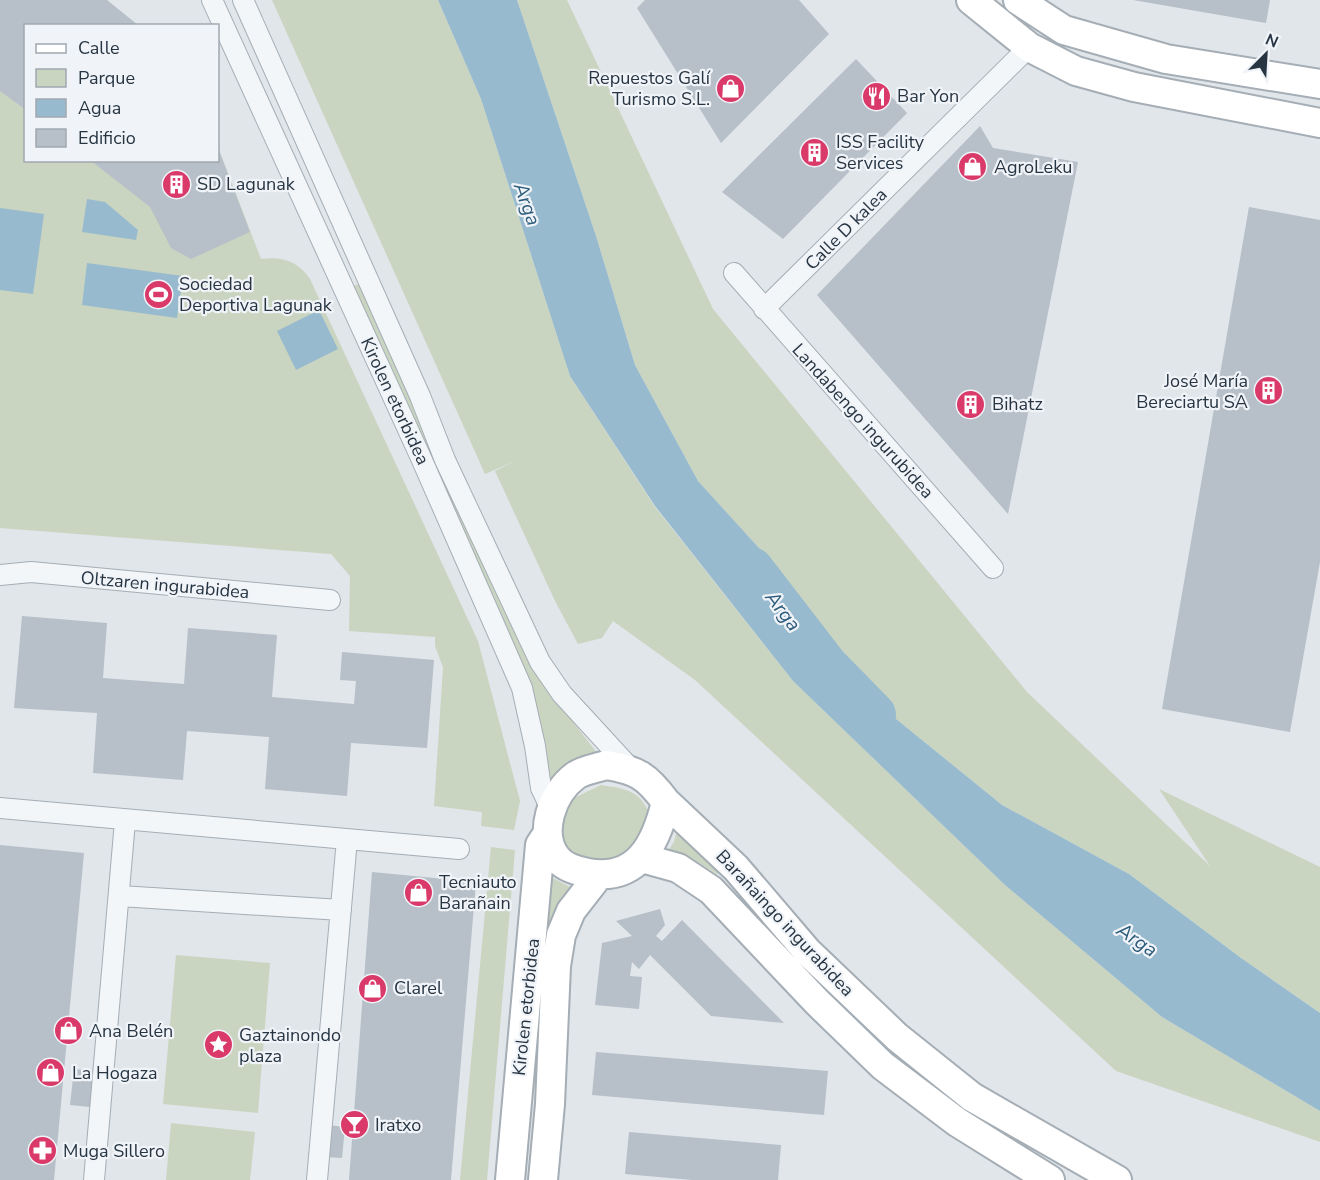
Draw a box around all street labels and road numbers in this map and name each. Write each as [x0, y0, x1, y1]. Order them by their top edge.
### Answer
street label: Calle D kalea [800, 183, 892, 275]
street label: Kirolen etorbidea [355, 333, 435, 469]
street label: Landabengo ingurubidea [787, 338, 939, 504]
street label: Oltzaren ingurabidea [80, 566, 250, 604]
street label: Barañaingo ingurabidea [711, 845, 859, 1001]
street label: Kirolen etorbidea [507, 937, 545, 1077]

